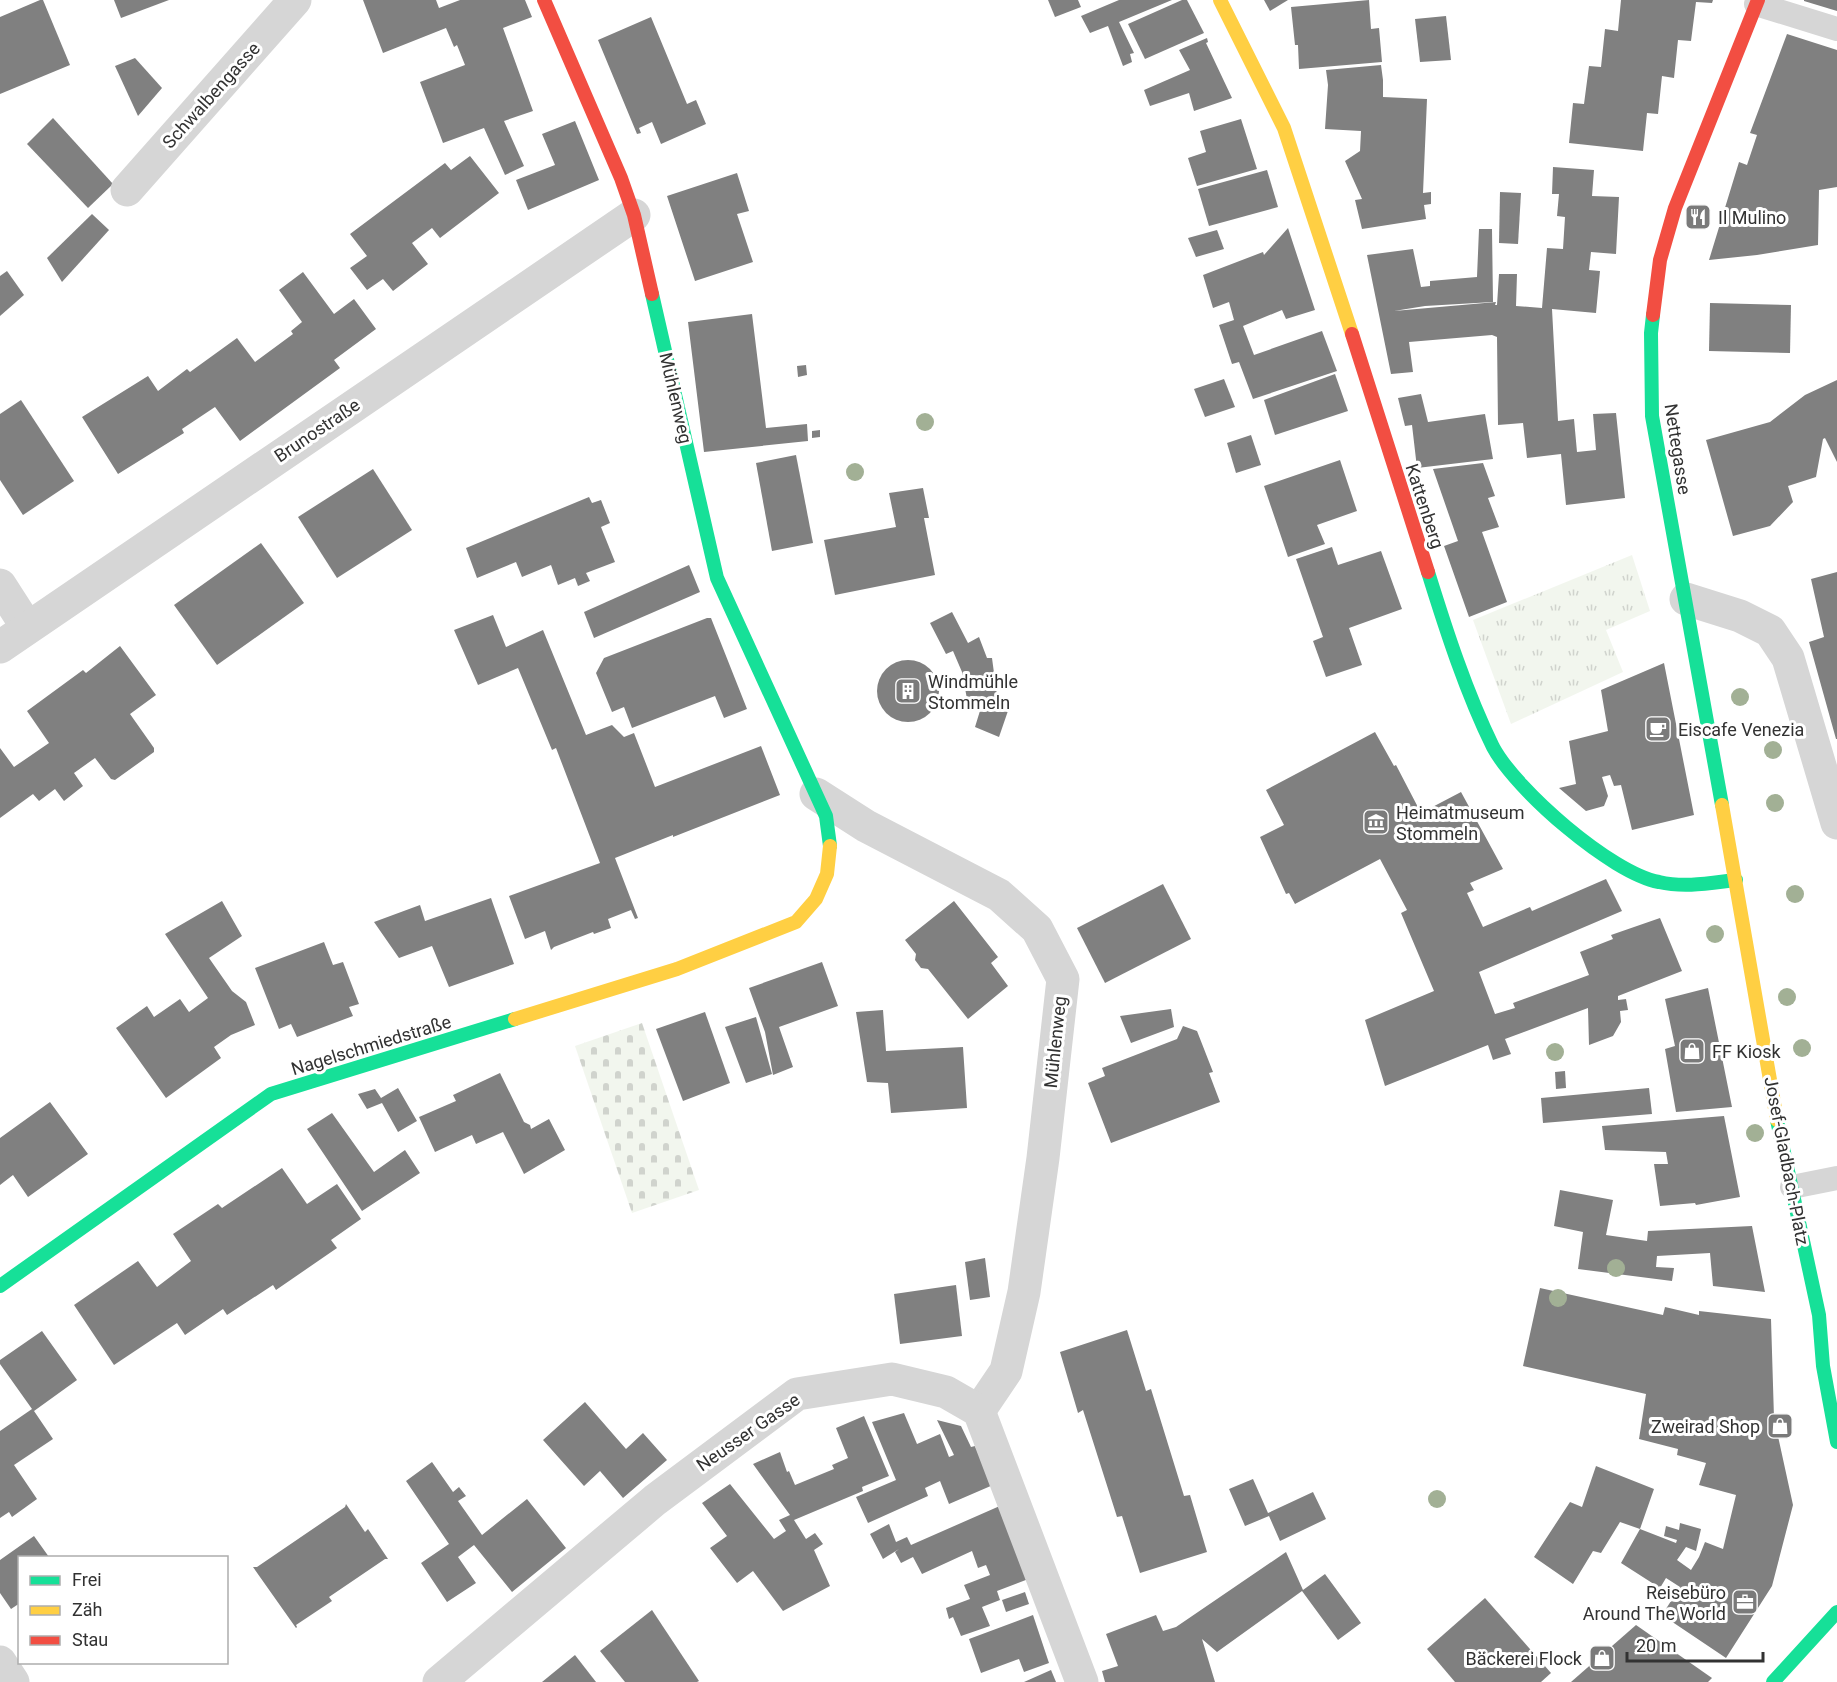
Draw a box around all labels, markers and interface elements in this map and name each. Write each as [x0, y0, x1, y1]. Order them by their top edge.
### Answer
street label: Schwalbengasse [158, 38, 264, 152]
restaurant icon: Il Mulino [1683, 202, 1713, 232]
place label: Il Mulino [1718, 207, 1786, 228]
street label: Mühlenweg [655, 351, 697, 445]
street label: Brunostraße [270, 394, 364, 466]
street label: Nettegasse [1660, 402, 1696, 496]
street label: Kattenberg [1401, 461, 1449, 551]
place label: Windmühle Stommeln [928, 671, 1018, 713]
building icon: Windmühle Stommeln [893, 676, 923, 706]
cafe icon: Eiscafe Venezia [1643, 714, 1673, 744]
place label: Eiscafe Venezia [1678, 719, 1804, 740]
place label: Heimatmuseum Stommeln [1396, 802, 1524, 844]
museum icon: Heimatmuseum Stommeln [1361, 807, 1391, 837]
street label: Mühlenweg [1040, 995, 1070, 1089]
street label: Nagelschmiedstraße [288, 1011, 454, 1079]
shop icon: FF Kiosk [1677, 1036, 1707, 1066]
place label: FF Kiosk [1712, 1041, 1782, 1062]
street label: Josef-Gladbach-Platz [1760, 1075, 1814, 1247]
street label: Neusser Gasse [692, 1389, 804, 1475]
shop icon: Zweirad Shop [1765, 1411, 1795, 1441]
place label: Zweirad Shop [1651, 1416, 1760, 1437]
legend [18, 1556, 228, 1664]
text: Frei [72, 1569, 102, 1590]
place label: Reisebüro Around The World [1583, 1582, 1726, 1624]
office icon: Reisebüro Around The World [1730, 1587, 1760, 1617]
text: Zäh [72, 1599, 103, 1620]
scale bar [1627, 1625, 1764, 1663]
text: Stau [72, 1629, 108, 1650]
text: 20 m [1636, 1635, 1676, 1656]
shop icon: Bäckerei Flock [1587, 1643, 1617, 1673]
place label: Bäckerei Flock [1466, 1648, 1583, 1669]

